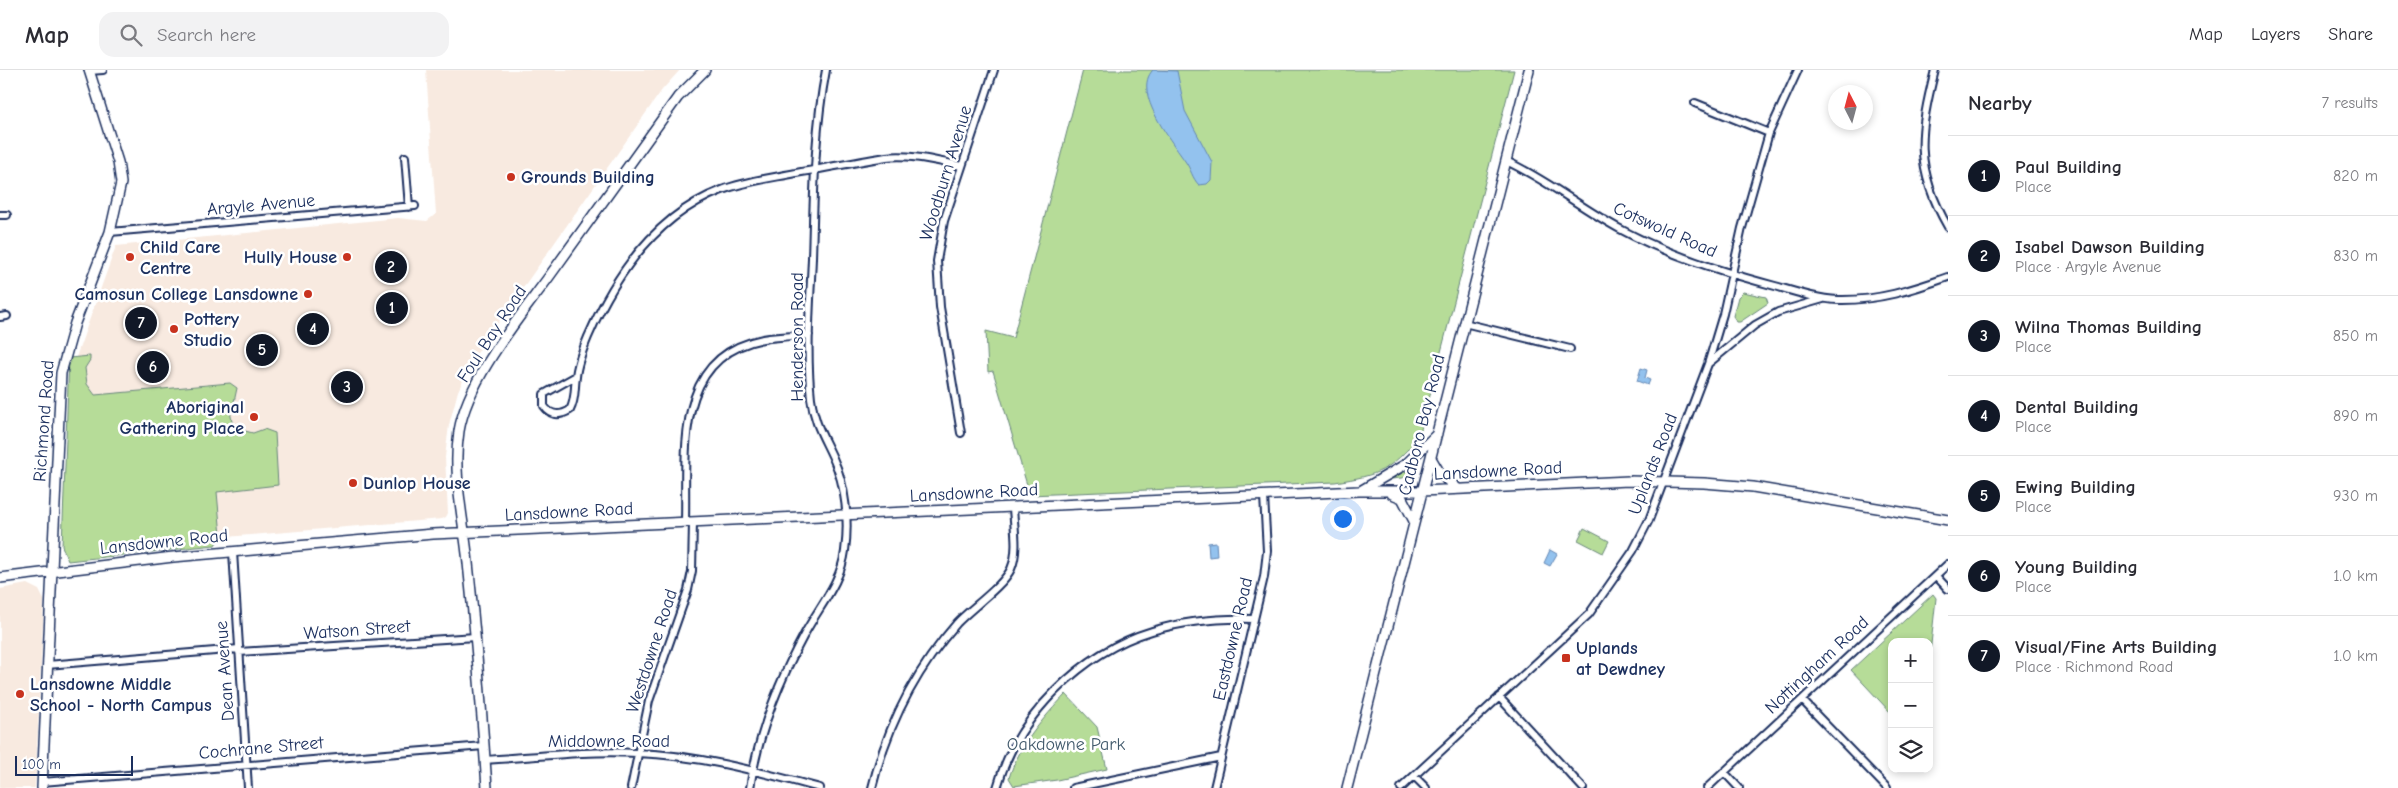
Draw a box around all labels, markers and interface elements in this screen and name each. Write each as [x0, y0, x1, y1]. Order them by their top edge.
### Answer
search box [99, 12, 449, 57]
text: Map [25, 21, 69, 49]
icon: search [117, 21, 145, 49]
text: Search here [157, 24, 256, 46]
text: Map [2189, 24, 2223, 45]
text: Layers [2251, 24, 2300, 45]
text: Share [2328, 24, 2373, 45]
north arrow [1828, 85, 1873, 130]
text: Nearby [1968, 91, 2032, 115]
text: 7 results [2321, 94, 2378, 112]
street label: Woodburn Avenue [915, 103, 977, 243]
text: Paul Building [2015, 156, 2122, 178]
place label: Grounds Building [521, 167, 655, 188]
text: 1 [1981, 167, 1987, 185]
text: 820 m [2333, 167, 2378, 185]
marker: Grounds Building [505, 171, 517, 183]
text: Place [2015, 178, 2051, 196]
street label: Argyle Avenue [206, 190, 316, 220]
street label: Cotswold Road [1610, 198, 1720, 262]
text: Isabel Dawson Building [2015, 236, 2205, 258]
place label: Child Care Centre [140, 237, 220, 279]
place label: Hully House [244, 247, 337, 268]
text: 2 [1980, 247, 1988, 265]
text: 830 m [2333, 247, 2378, 265]
pin: 2 [375, 248, 407, 286]
marker: Child Care Centre [124, 251, 136, 263]
marker: Hully House [341, 251, 353, 263]
text: Place · Argyle Avenue [2015, 258, 2161, 276]
street label: Henderson Road [787, 272, 808, 402]
street label: Foul Bay Road [453, 282, 531, 386]
place label: Camosun College Lansdowne [74, 284, 298, 305]
marker: Camosun College Lansdowne [302, 288, 314, 300]
pin: 1 [376, 289, 408, 327]
pin: 7 [125, 304, 157, 342]
place label: Pottery Studio [184, 309, 240, 351]
pin: 4 [297, 310, 329, 348]
text: Wilna Thomas Building [2015, 316, 2202, 338]
marker: Pottery Studio [168, 323, 180, 335]
text: 3 [1980, 327, 1988, 345]
text: 850 m [2333, 327, 2378, 345]
pin: 5 [246, 331, 278, 369]
text: Place [2015, 338, 2051, 356]
pin: 6 [137, 348, 169, 386]
street label: Cadboro Bay Road [1394, 352, 1450, 498]
street label: Richmond Road [29, 359, 59, 483]
pin: 3 [331, 368, 363, 406]
text: Dental Building [2015, 396, 2139, 418]
place label: Aboriginal Gathering Place [120, 397, 244, 439]
text: 4 [1980, 407, 1988, 425]
text: 890 m [2333, 407, 2378, 425]
street label: Uplands Road [1624, 410, 1682, 518]
marker: Aboriginal Gathering Place [248, 411, 260, 423]
text: Place [2015, 418, 2051, 436]
street label: Lansdowne Road [1433, 457, 1563, 485]
place label: Dunlop House [363, 473, 471, 494]
text: Ewing Building [2015, 476, 2136, 498]
marker: Dunlop House [347, 477, 359, 489]
street label: Lansdowne Road [909, 479, 1039, 507]
text: 5 [1980, 487, 1988, 505]
text: 930 m [2333, 487, 2378, 505]
street label: Lansdowne Road [504, 498, 634, 526]
text: Place [2015, 498, 2051, 516]
your location [1330, 506, 1356, 532]
street label: Lansdowne Road [99, 525, 229, 559]
text: Young Building [2015, 556, 2138, 578]
text: 6 [1980, 567, 1988, 585]
text: 1.0 km [2333, 567, 2378, 585]
street label: Eastdowne Road [1209, 575, 1257, 703]
text: Place [2015, 578, 2051, 596]
street label: Westdowne Road [622, 586, 682, 716]
street label: Nottingham Road [1761, 612, 1873, 718]
street label: Watson Street [303, 616, 412, 644]
street label: Dean Avenue [211, 620, 239, 722]
text: Visual/Fine Arts Building [2015, 636, 2217, 658]
place label: Uplands at Dewdney [1576, 638, 1666, 680]
map controls [1888, 638, 1933, 773]
button: + [1888, 638, 1933, 683]
text: 7 [1980, 647, 1988, 665]
text: 1.0 km [2333, 647, 2378, 665]
marker: Uplands at Dewdney [1560, 652, 1572, 664]
text: Place · Richmond Road [2015, 658, 2173, 676]
place label: Lansdowne Middle School - North Campus [30, 674, 212, 716]
button: − [1888, 683, 1933, 728]
marker: Lansdowne Middle School - North Campus [14, 688, 26, 700]
button: layers [1888, 728, 1933, 773]
street label: Middowne Road [548, 731, 670, 752]
street label: Cochrane Street [198, 732, 325, 764]
park label: Oakdowne Park [1007, 734, 1125, 755]
scale bar [15, 753, 132, 776]
text: 100 m [22, 756, 61, 773]

